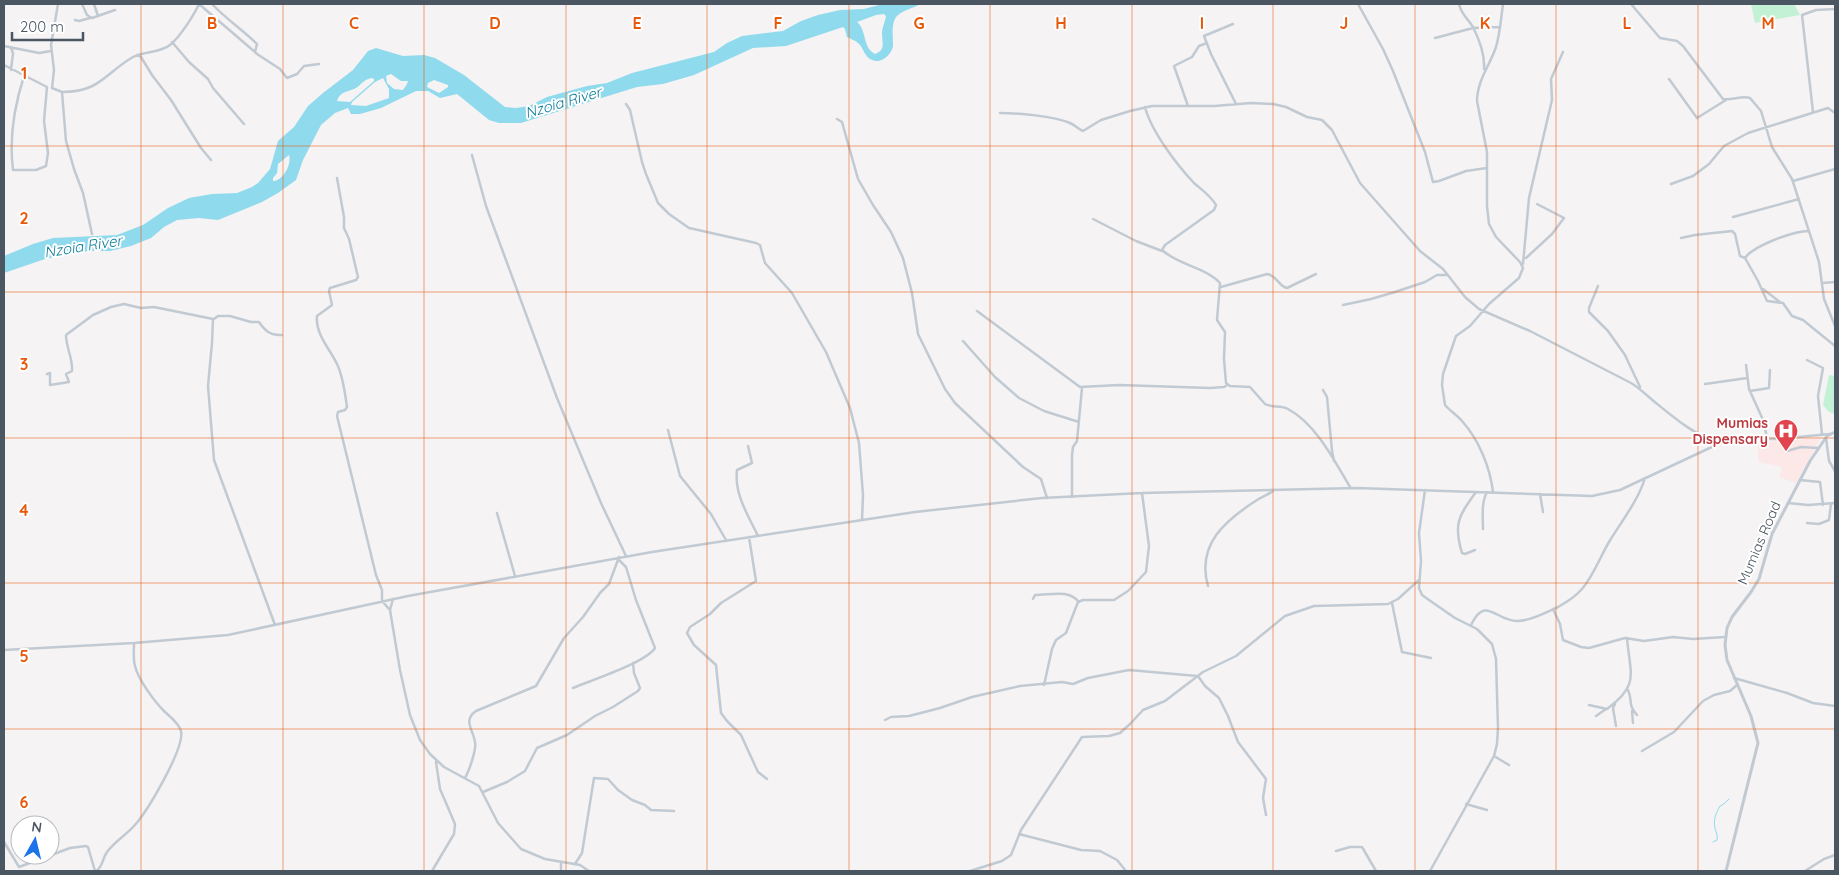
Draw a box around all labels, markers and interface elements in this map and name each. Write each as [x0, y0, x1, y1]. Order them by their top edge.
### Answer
scale bar [12, 10, 84, 42]
text: B [207, 13, 217, 33]
text: C [349, 13, 359, 33]
text: D [489, 13, 501, 33]
text: E [632, 13, 642, 33]
text: F [774, 13, 783, 33]
text: G [913, 13, 925, 33]
text: H [1055, 13, 1067, 33]
text: I [1200, 13, 1204, 33]
text: J [1340, 13, 1348, 33]
text: K [1480, 13, 1490, 33]
text: L [1623, 13, 1632, 33]
text: M [1761, 13, 1775, 33]
text: 200 m [20, 17, 64, 36]
text: 1 [21, 63, 27, 83]
water label: Nzoia River [523, 81, 606, 122]
text: 2 [19, 208, 29, 228]
water label: Nzoia River [43, 230, 126, 262]
text: 3 [20, 354, 28, 374]
place label: Mumias Dispensary [1693, 414, 1768, 448]
hospital icon: Mumias Dispensary [1773, 418, 1799, 452]
street label: Mumias Road [1733, 499, 1785, 587]
text: 4 [19, 500, 29, 520]
text: 5 [19, 646, 29, 666]
text: 6 [20, 792, 29, 812]
north arrow [10, 815, 60, 865]
text: N [30, 817, 43, 837]

